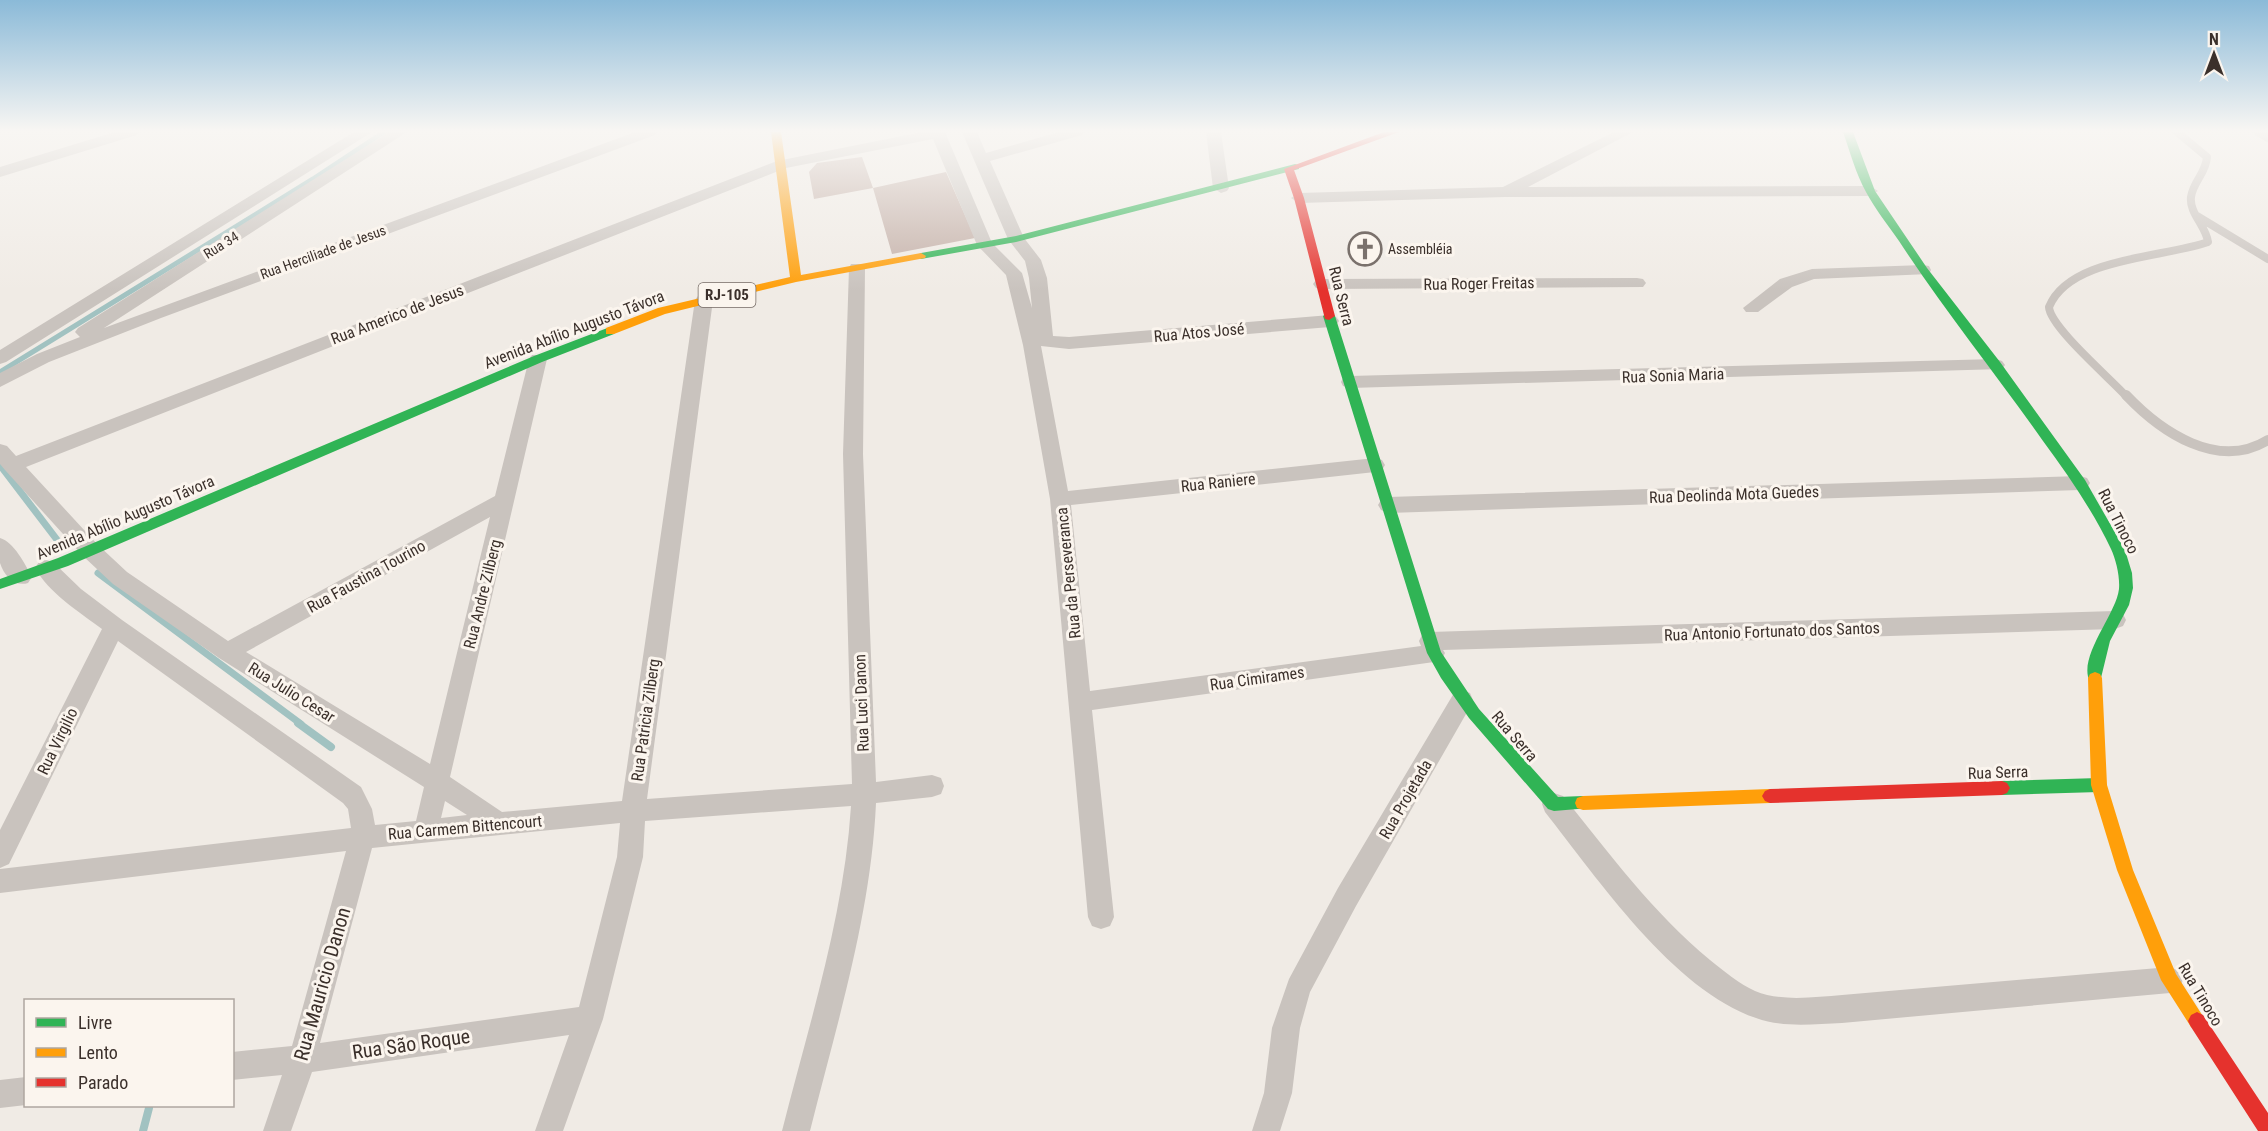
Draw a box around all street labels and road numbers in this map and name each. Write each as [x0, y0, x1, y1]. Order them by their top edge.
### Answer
street label: Rua Herciliade de Jesus [258, 222, 388, 282]
street label: Rua 34 [201, 228, 241, 262]
street label: Rua Serra [1325, 264, 1358, 328]
street label: Rua Roger Freitas [1423, 273, 1535, 294]
street label: Rua Americo de Jesus [328, 280, 466, 349]
road number: RJ-105 [698, 283, 756, 307]
street label: Avenida Abílio Augusto Távora [481, 286, 667, 373]
street label: Rua Atos José [1153, 319, 1245, 346]
street label: Rua Sonia Maria [1621, 364, 1725, 387]
street label: Rua Raniere [1180, 469, 1256, 496]
street label: Avenida Abílio Augusto Távora [33, 471, 217, 564]
street label: Rua Deolinda Mota Guedes [1649, 482, 1819, 507]
street label: Rua Tinoco [2094, 486, 2143, 557]
street label: Rua da Perseveranca [1052, 506, 1085, 640]
street label: Rua Faustina Tourino [304, 536, 429, 617]
street label: Rua Andre Zilberg [460, 537, 505, 651]
street label: Rua Antonio Fortunato dos Santos [1664, 618, 1880, 645]
street label: Rua Luci Danon [850, 654, 873, 752]
street label: Rua Julio Cesar [245, 658, 339, 727]
street label: Rua Patricia Zilberg [628, 658, 663, 782]
street label: Rua Cimirames [1209, 662, 1305, 695]
street label: Rua Virgilio [33, 705, 82, 778]
street label: Rua Serra [1488, 707, 1542, 765]
street label: Rua Projetada [1375, 756, 1436, 842]
street label: Rua Serra [1967, 762, 2029, 783]
street label: Rua Carmem Bittencourt [387, 811, 543, 844]
street label: Rua Mauricio Danon [289, 905, 355, 1063]
street label: Rua Tinoco [2174, 959, 2227, 1029]
street label: Rua São Roque [351, 1024, 471, 1064]

